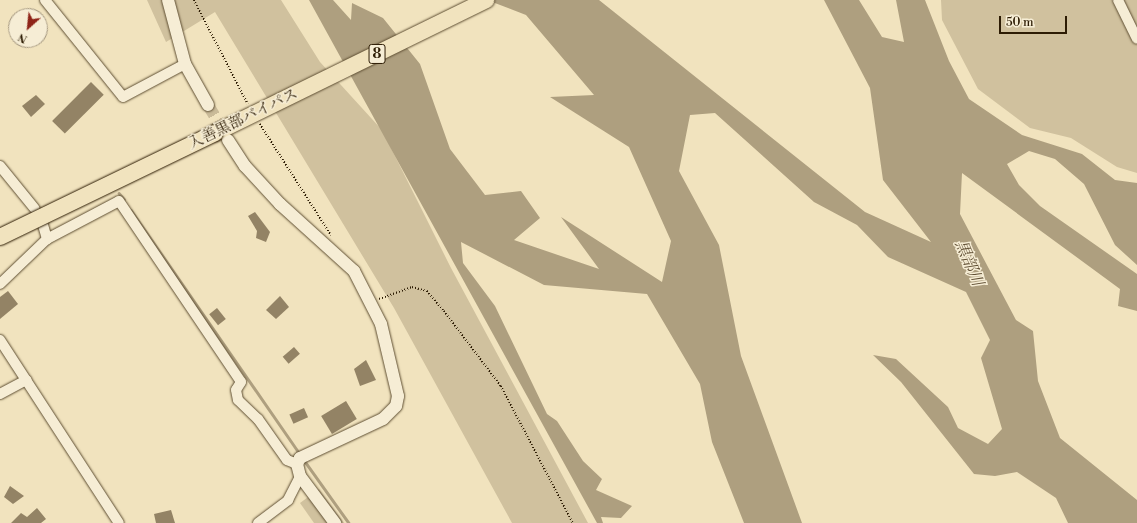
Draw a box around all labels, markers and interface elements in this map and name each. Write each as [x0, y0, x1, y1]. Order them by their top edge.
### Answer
north arrow [8, 8, 48, 48]
scale bar [1001, 8, 1069, 34]
text: 50 m [1006, 15, 1034, 30]
text: N [16, 30, 30, 46]
road number: 8 [368, 42, 386, 66]
street label: 入善黒部バイパス [185, 85, 301, 153]
water label: 黒部川 [951, 237, 987, 289]

